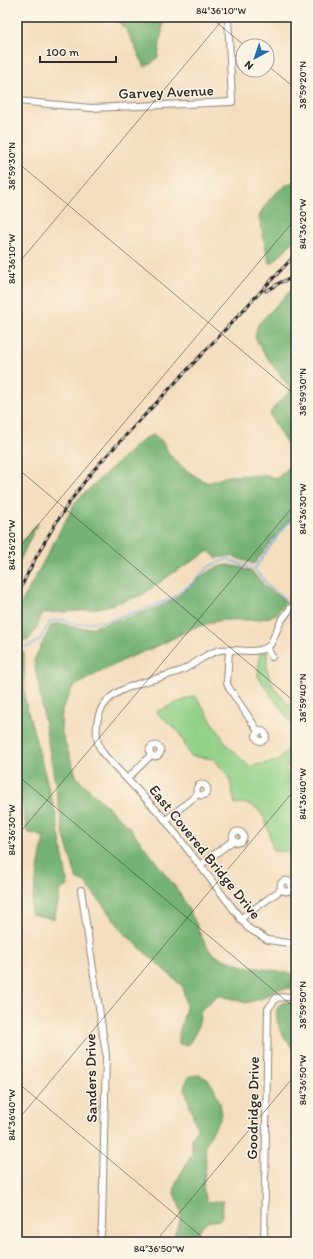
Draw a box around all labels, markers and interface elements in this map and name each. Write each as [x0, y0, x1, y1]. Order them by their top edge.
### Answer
text: 84°36'10"W [196, 4, 246, 17]
scale bar [40, 38, 116, 64]
north arrow [235, 38, 275, 78]
text: 100 m [46, 45, 79, 59]
text: N [242, 58, 256, 73]
text: 38°59'20"N [296, 61, 309, 109]
street label: Garvey Avenue [118, 81, 214, 103]
text: 38°59'30"N [5, 142, 18, 190]
text: 84°36'20"W [296, 198, 309, 249]
text: 84°36'10"W [5, 234, 18, 284]
text: 38°59'30"N [296, 368, 309, 416]
text: 84°36'30"W [296, 483, 309, 534]
text: 84°36'20"W [5, 519, 18, 570]
text: 38°59'40"N [296, 673, 309, 722]
text: 84°36'40"W [296, 768, 309, 820]
street label: East Covered Bridge Drive [145, 781, 265, 923]
text: 84°36'30"W [5, 804, 18, 855]
text: 38°59'50"N [296, 981, 309, 1029]
street label: Sanders Drive [81, 1033, 101, 1123]
text: 84°36'50"W [296, 1054, 309, 1105]
street label: Goodridge Drive [243, 1056, 263, 1160]
text: 84°36'40"W [5, 1089, 18, 1141]
text: 84°36'50"W [134, 1242, 185, 1255]

